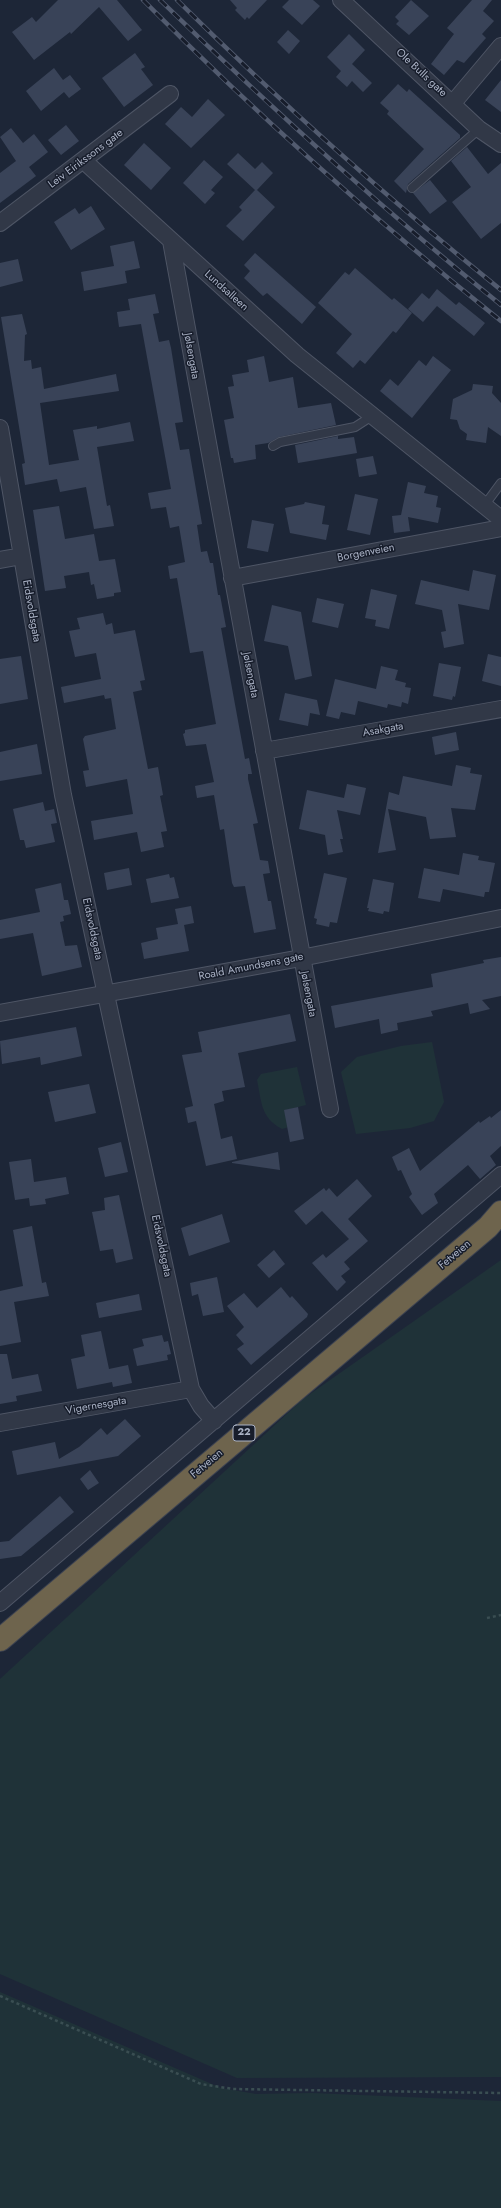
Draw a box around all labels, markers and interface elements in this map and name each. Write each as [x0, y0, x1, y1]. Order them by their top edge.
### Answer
street label: Ole Bulls gate [393, 46, 449, 100]
street label: Leiv Eirikssons gate [46, 127, 126, 191]
street label: Lundsalleen [201, 268, 251, 314]
street label: Jølsengata [180, 332, 202, 380]
street label: Borgenveien [336, 541, 396, 565]
street label: Eidsvoldsgata [19, 579, 43, 643]
street label: Jølsengata [239, 651, 261, 699]
street label: Asakgata [362, 720, 404, 740]
street label: Eidsvoldsgata [79, 897, 105, 961]
street label: Roald Amundsens gate [197, 950, 305, 984]
street label: Jølsengata [297, 970, 319, 1018]
street label: Eidsvoldsgata [148, 1214, 174, 1278]
street label: Fetveien [436, 1238, 474, 1272]
street label: Vigernesgata [65, 1394, 127, 1418]
road number: 22 [233, 1425, 255, 1441]
street label: Fetveien [188, 1447, 226, 1481]

